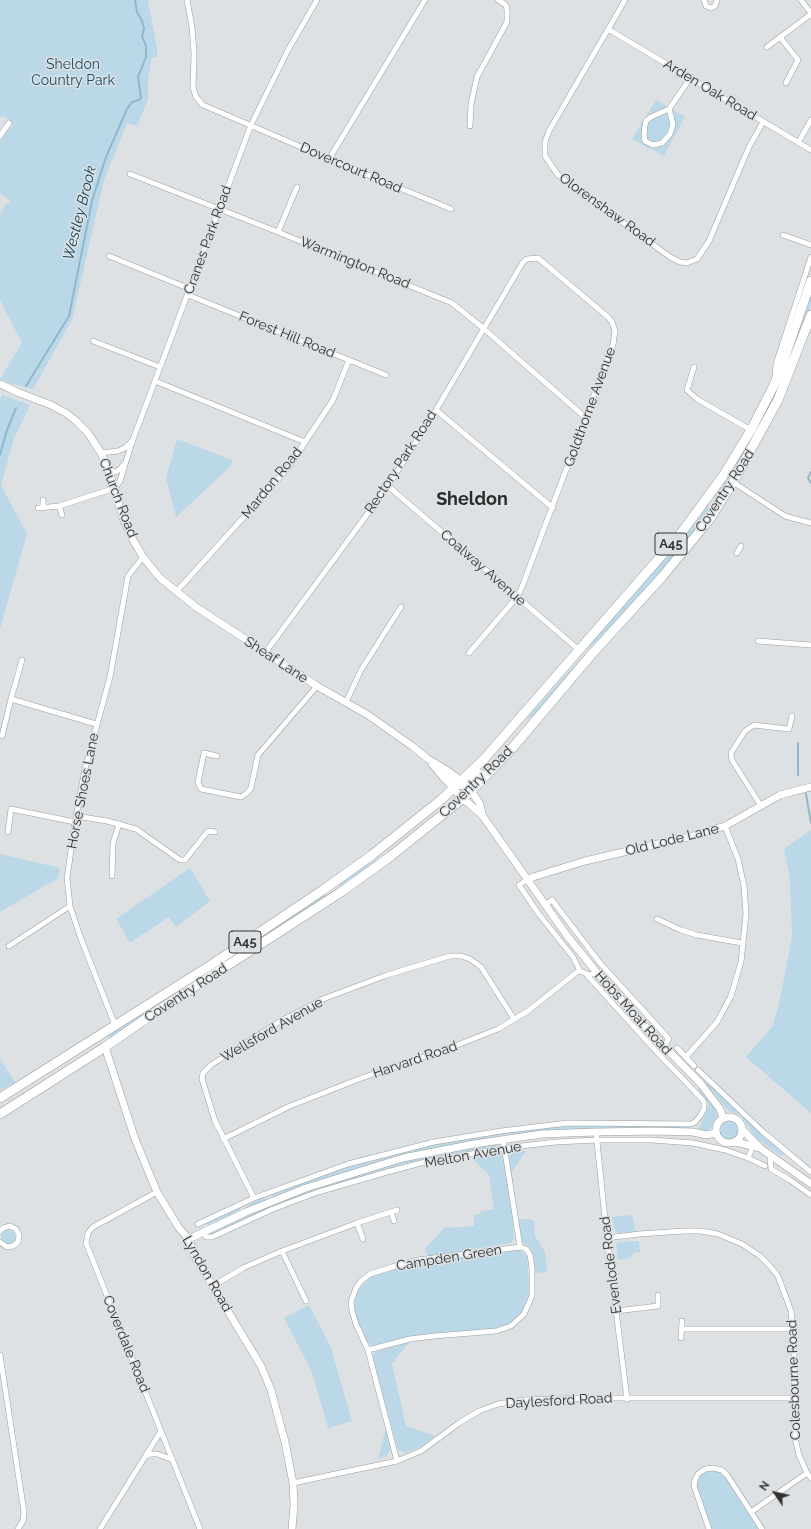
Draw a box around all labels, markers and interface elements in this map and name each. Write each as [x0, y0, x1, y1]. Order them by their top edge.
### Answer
street label: Arden Oak Road [660, 56, 760, 124]
park label: Sheldon Country Park [31, 57, 115, 90]
street label: Dovercourt Road [297, 139, 405, 197]
water label: Westley Brook [60, 164, 100, 262]
street label: Olorenshaw Road [556, 170, 658, 250]
street label: Cranes Park Road [181, 183, 235, 297]
street label: Warmington Road [297, 233, 413, 293]
street label: Forest Hill Road [236, 308, 338, 362]
street label: Goldthorne Avenue [561, 345, 619, 469]
street label: Rectory Park Road [361, 407, 441, 517]
street label: Mardon Road [238, 444, 306, 522]
street label: Coventry Road [692, 446, 758, 536]
street label: Church Road [95, 456, 141, 540]
district label: Sheldon [436, 489, 508, 511]
street label: Coalway Avenue [437, 526, 529, 610]
road number: A45 [655, 533, 687, 555]
street label: Sheaf Lane [241, 633, 311, 687]
street label: Horse Shoes Lane [64, 732, 102, 850]
street label: Coventry Road [436, 743, 516, 821]
street label: Old Lode Lane [624, 820, 720, 860]
road number: A45 [229, 931, 261, 953]
street label: Coventry Road [141, 960, 231, 1026]
street label: Hobs Moat Road [591, 967, 675, 1059]
street label: Wellsford Avenue [218, 994, 326, 1066]
street label: Harvard Road [371, 1038, 459, 1082]
street label: Melton Avenue [423, 1138, 523, 1172]
street label: Evenlode Road [597, 1215, 625, 1315]
street label: Lyndon Road [178, 1233, 236, 1315]
street label: Campden Green [395, 1241, 503, 1275]
street label: Coverdale Road [99, 1293, 153, 1395]
street label: Colesbourne Road [784, 1320, 804, 1440]
street label: Daylesford Road [505, 1390, 613, 1412]
north arrow [755, 1473, 795, 1513]
text: N [757, 1479, 772, 1493]

